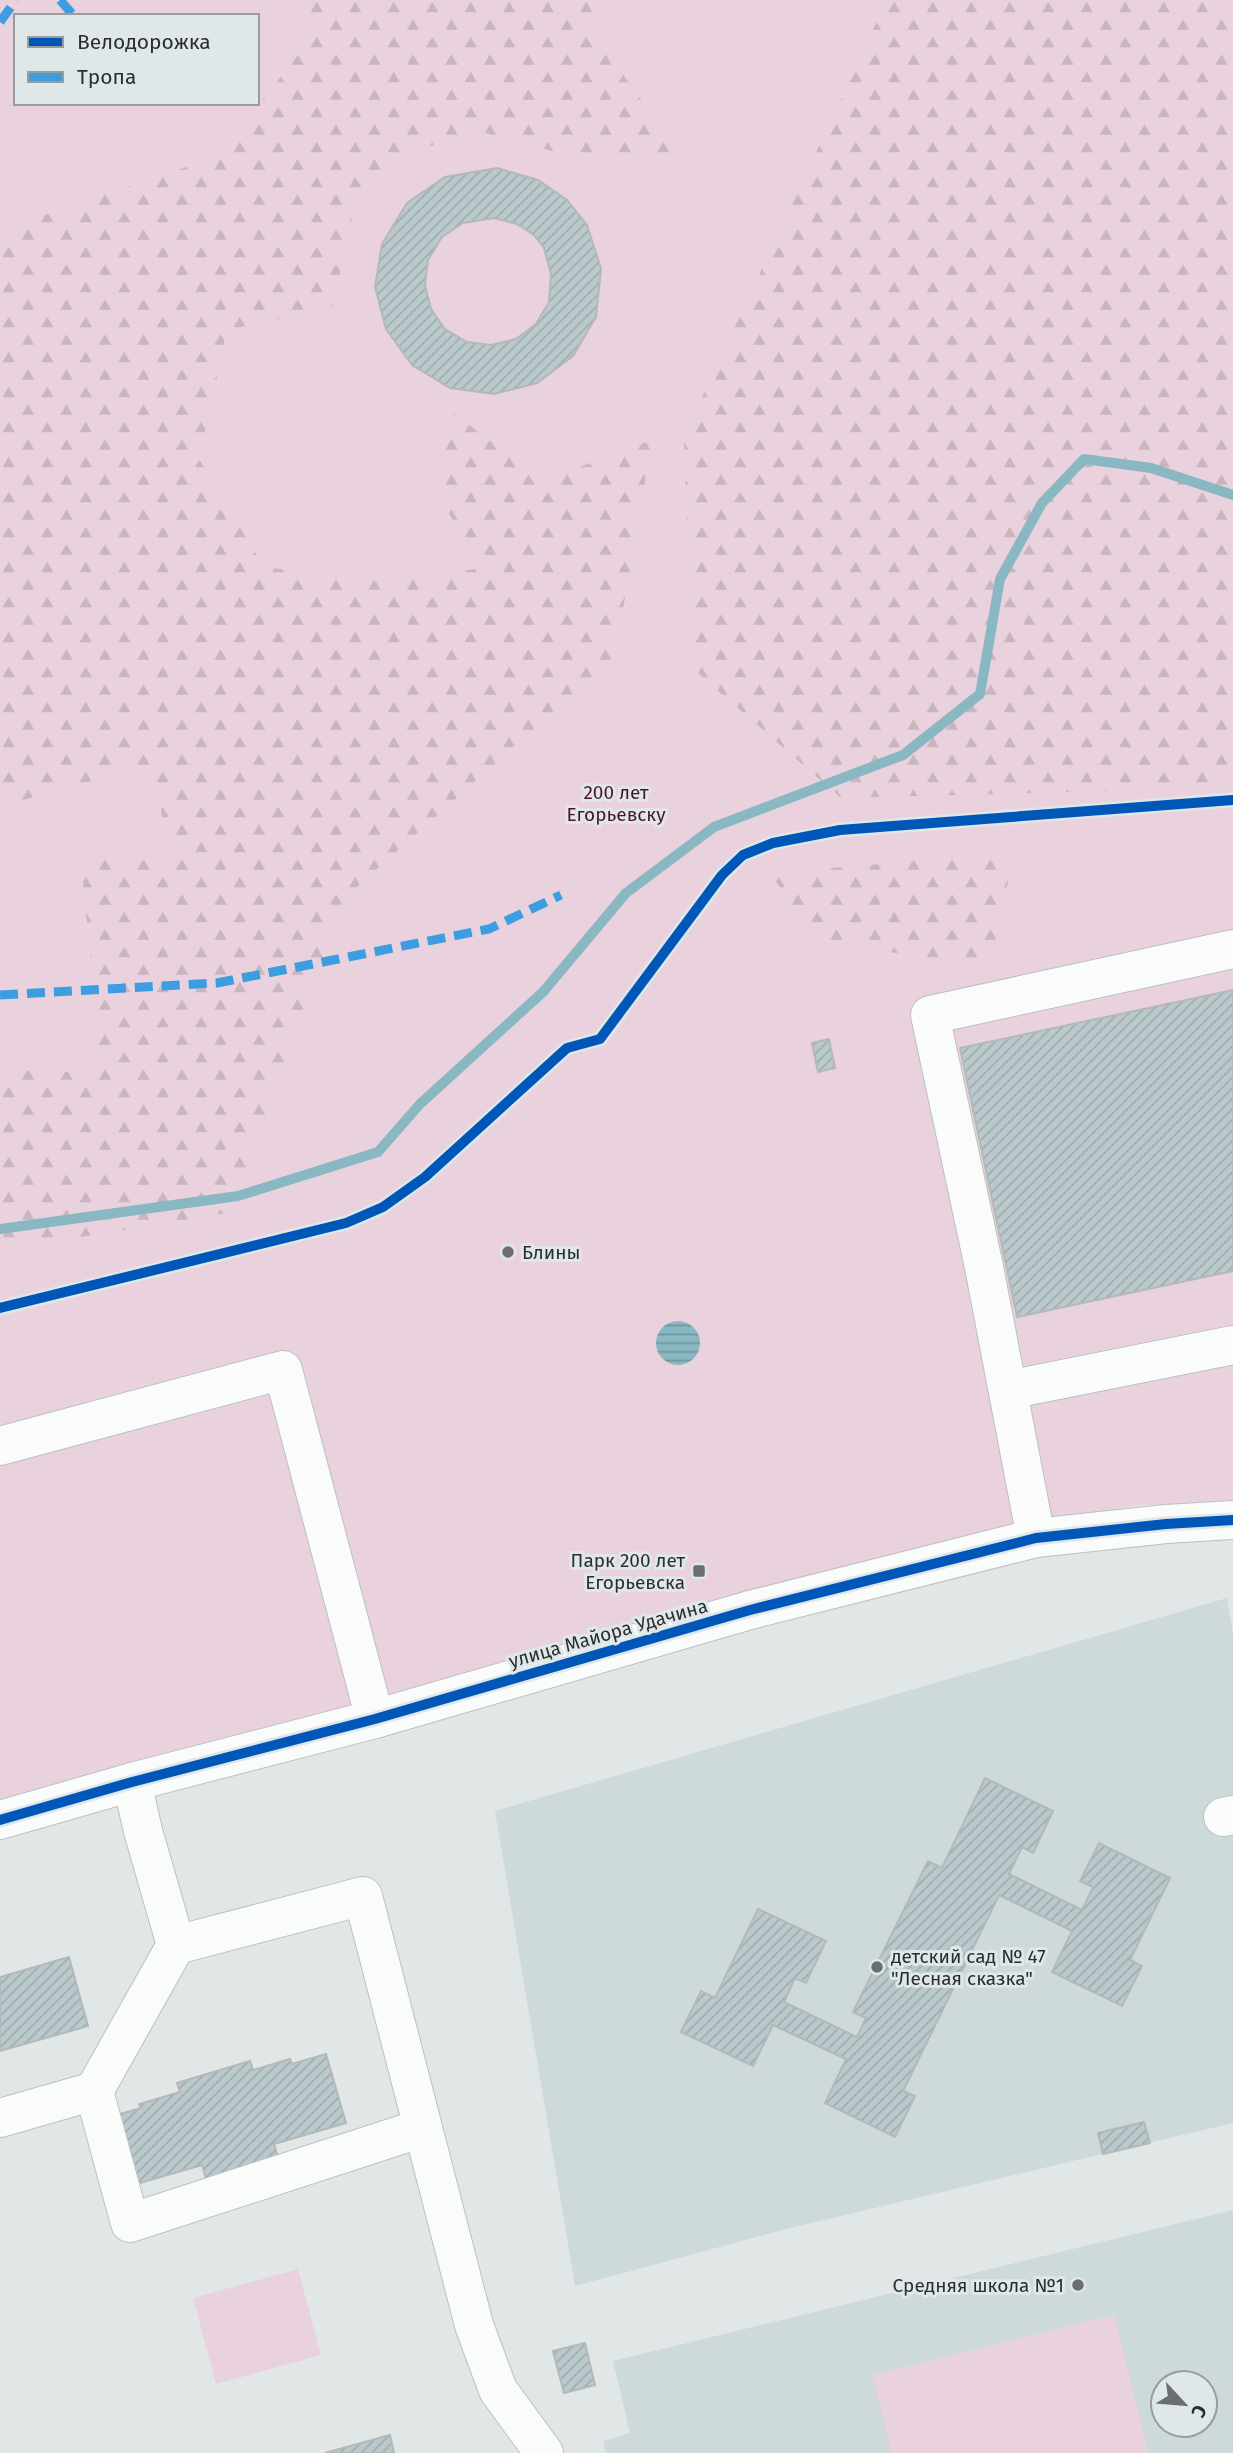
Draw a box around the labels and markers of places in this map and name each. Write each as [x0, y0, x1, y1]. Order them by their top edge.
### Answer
place label: Блины [522, 1241, 580, 1264]
marker: Блины [500, 1244, 516, 1260]
place label: Парк 200 лет Егорьевска [571, 1549, 685, 1594]
marker: Парк 200 лет Егорьевска [691, 1563, 707, 1579]
place label: детский сад № 47 "Лесная сказка" [891, 1945, 1046, 1990]
marker: детский сад № 47 "Лесная сказка" [869, 1959, 885, 1975]
place label: Средняя школа №1 [892, 2274, 1064, 2297]
marker: Средняя школа №1 [1070, 2277, 1086, 2293]

